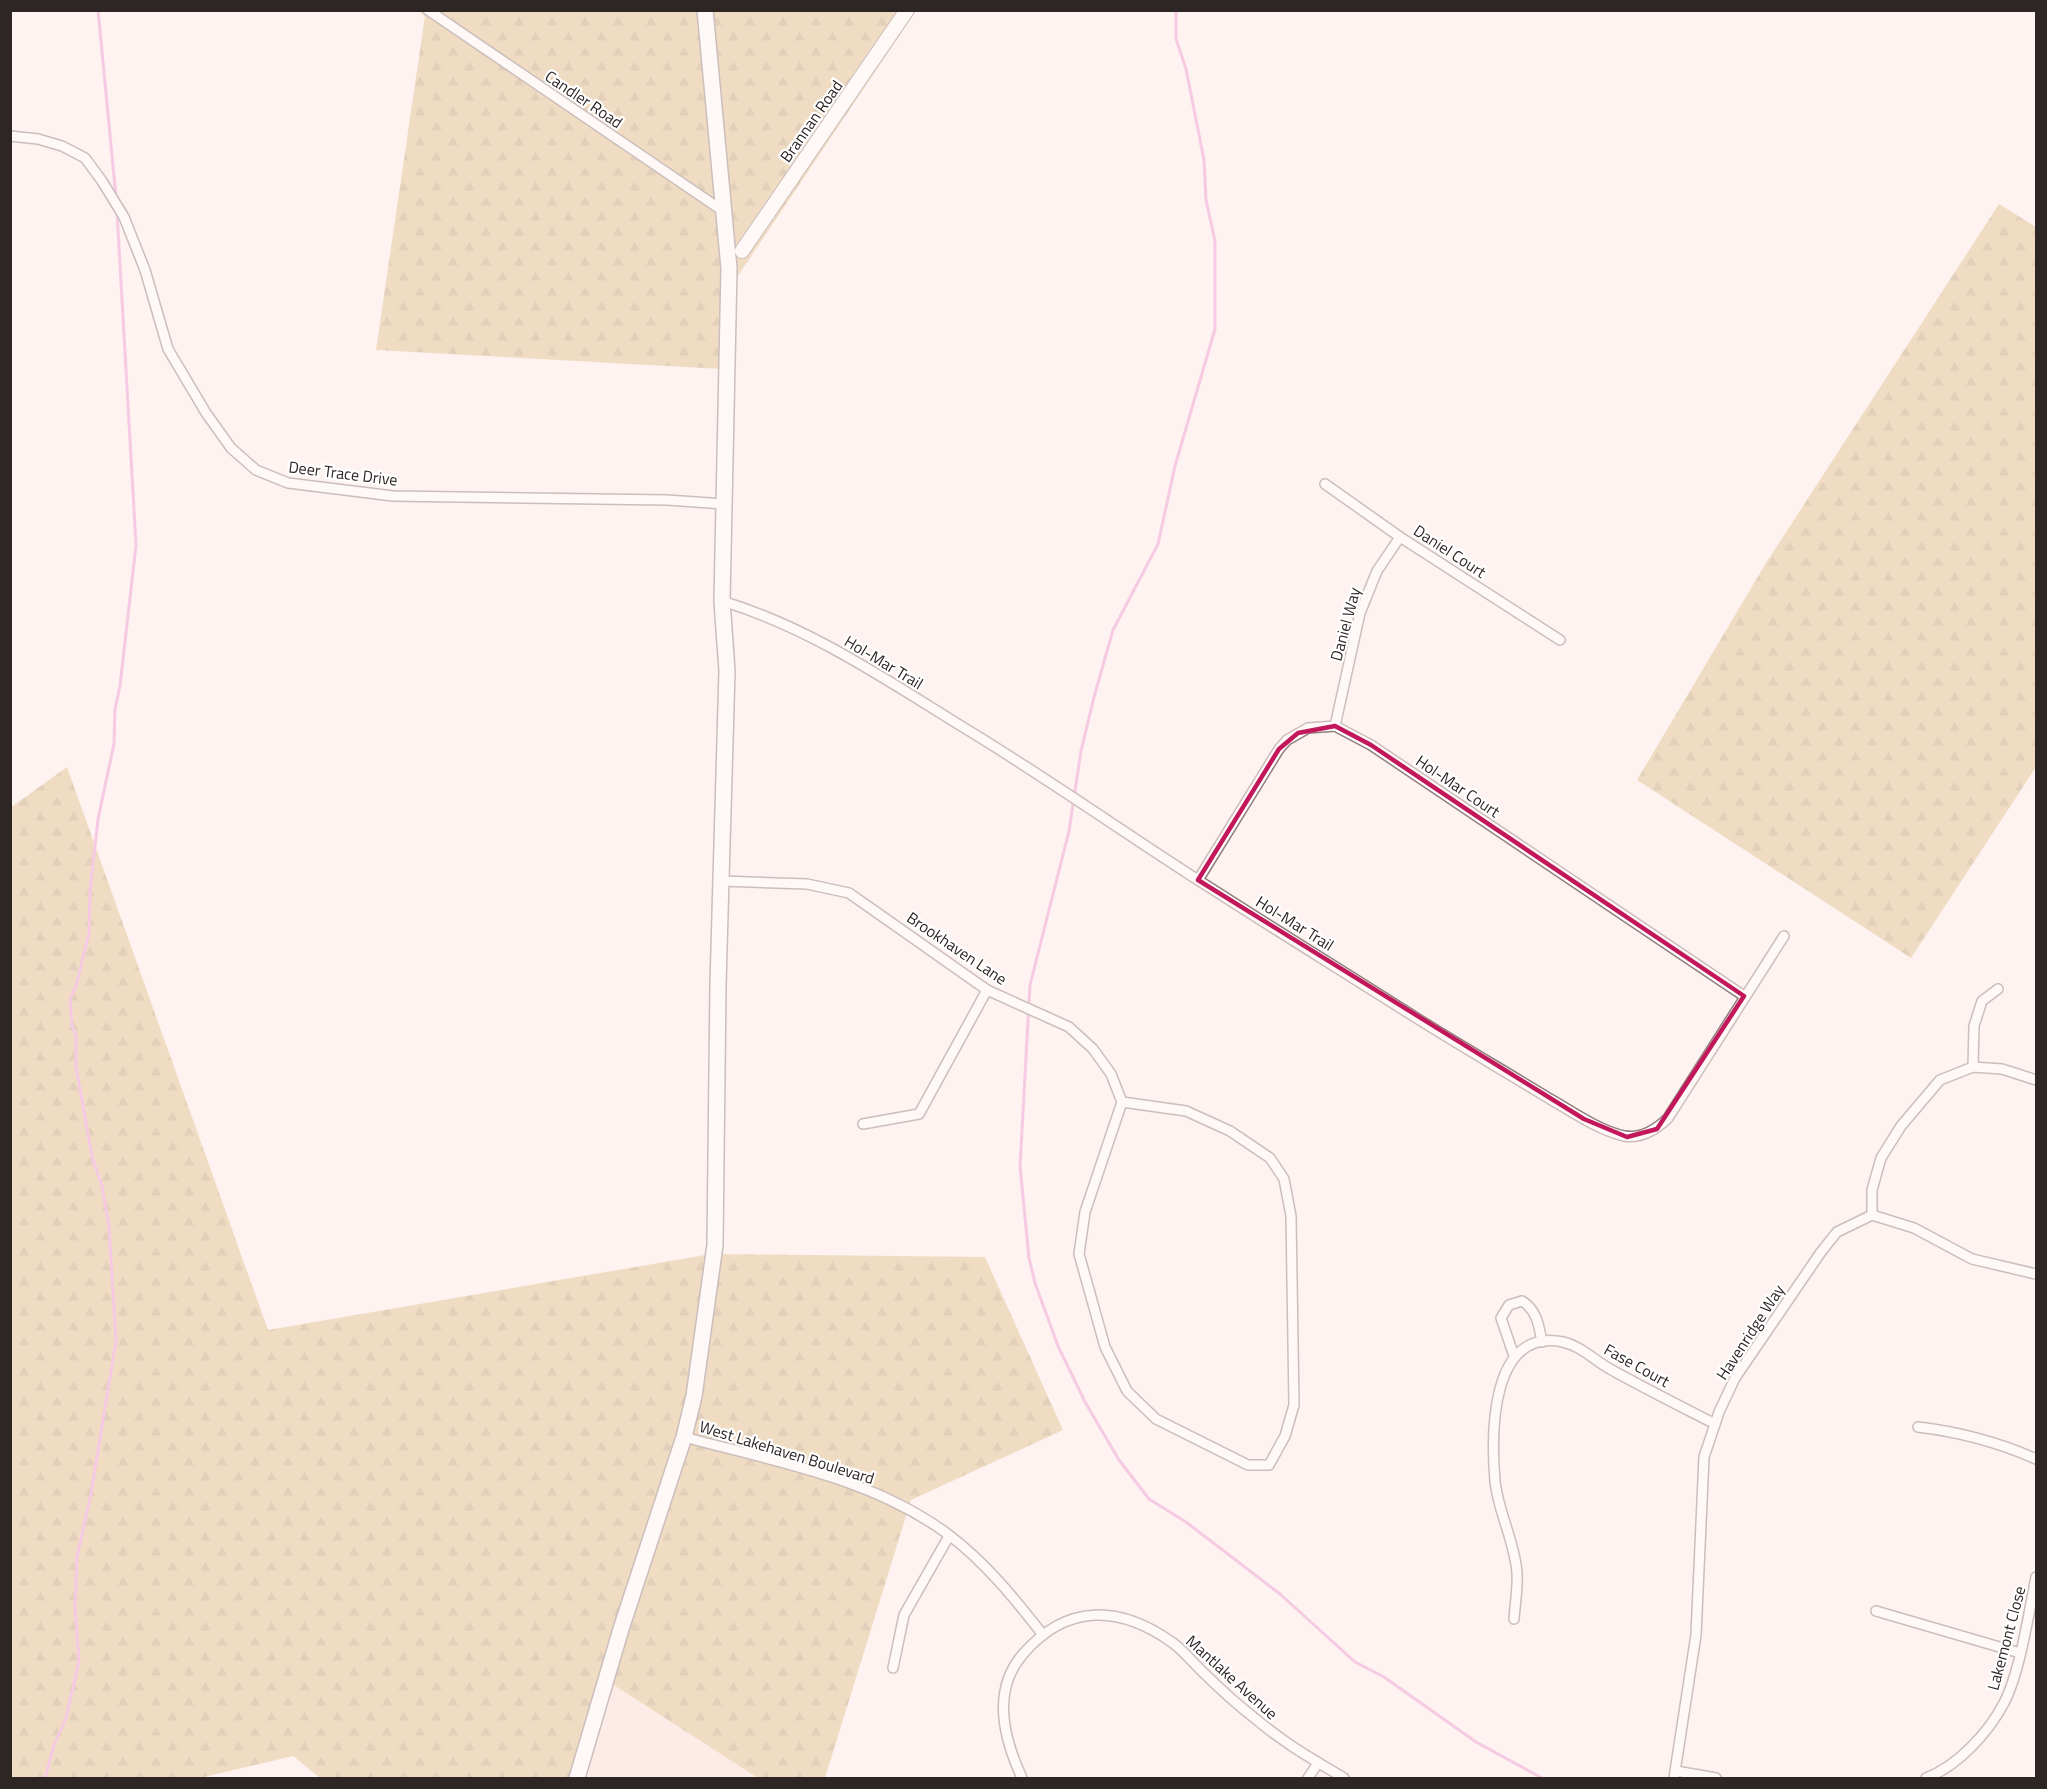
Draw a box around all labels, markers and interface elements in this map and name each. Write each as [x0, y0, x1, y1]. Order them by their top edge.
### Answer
street label: Candler Road [540, 64, 628, 134]
street label: Brannan Road [774, 75, 848, 167]
street label: Deer Trace Drive [287, 454, 399, 492]
street label: Daniel Court [1409, 519, 1491, 584]
street label: Daniel Way [1324, 584, 1366, 663]
street label: Hol-Mar Trail [840, 629, 928, 695]
street label: Hol-Mar Court [1411, 749, 1505, 823]
street label: Hol-Mar Trail [1251, 889, 1339, 957]
street label: Brookhaven Lane [902, 906, 1012, 990]
street label: Havenridge Way [1710, 1279, 1790, 1385]
street label: Fase Court [1600, 1337, 1674, 1393]
street label: West Lakehaven Boulevard [697, 1414, 877, 1490]
street label: Lakemont Close [1981, 1583, 2031, 1693]
street label: Mantlake Avenue [1181, 1629, 1283, 1725]

